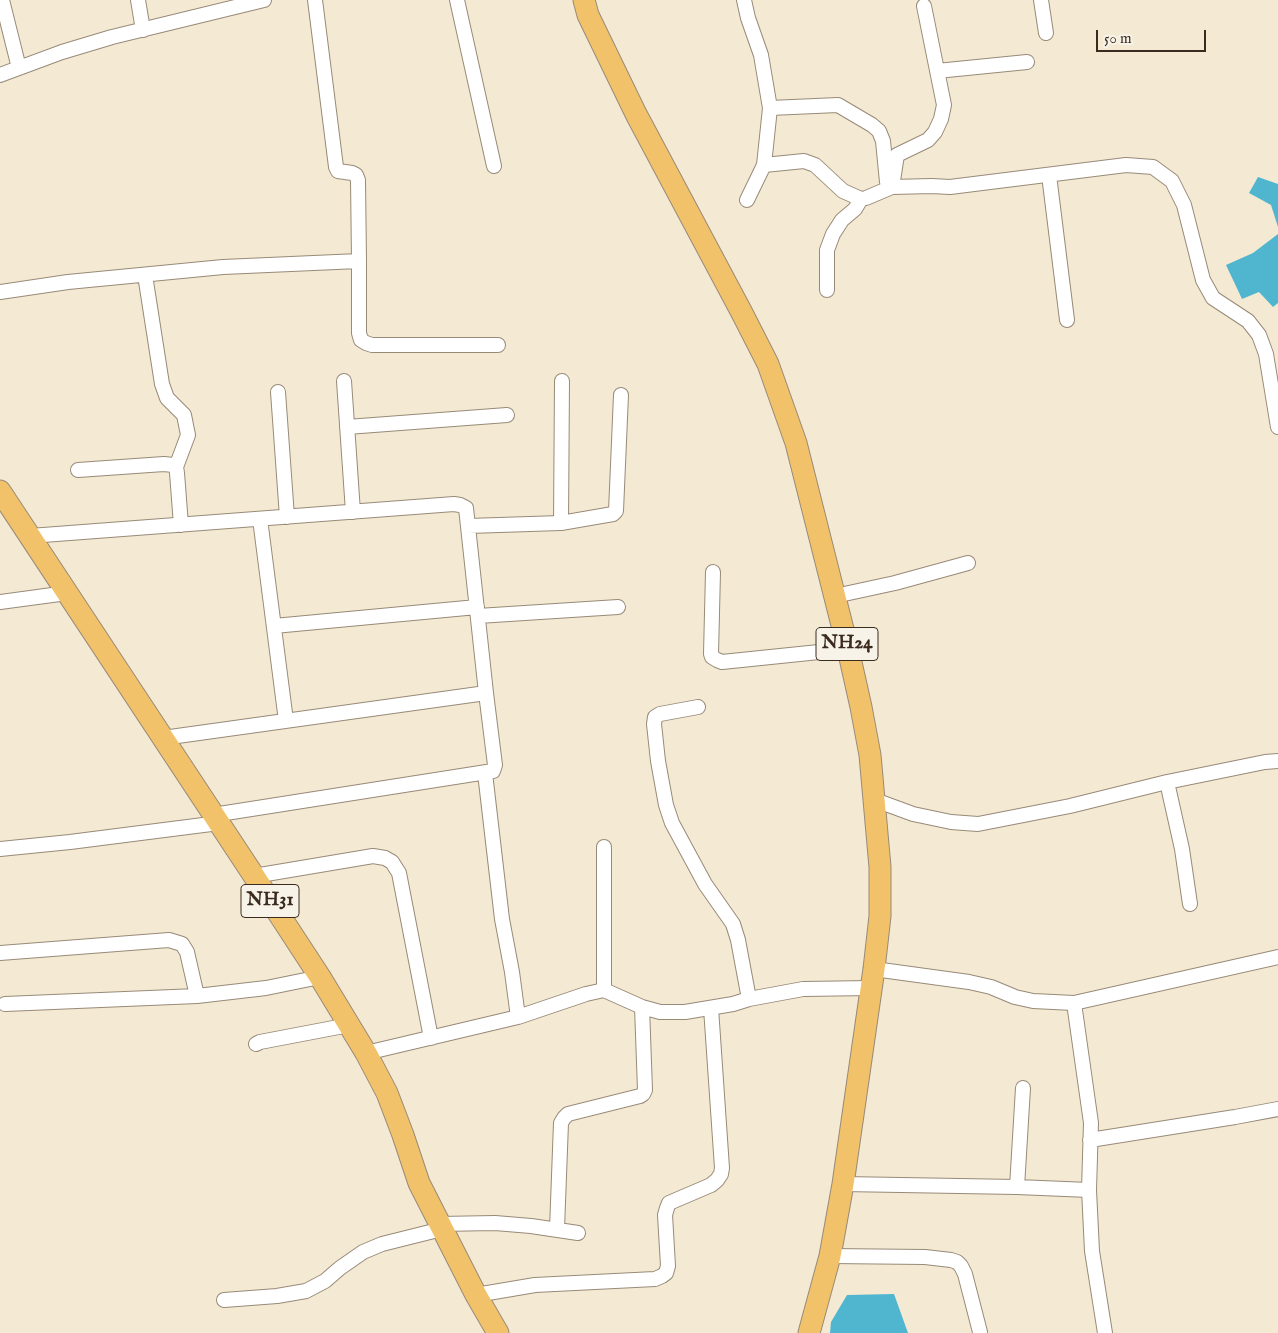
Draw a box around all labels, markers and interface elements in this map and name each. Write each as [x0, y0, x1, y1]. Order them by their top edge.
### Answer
scale bar [1098, 20, 1208, 52]
text: 50 m [1104, 29, 1132, 48]
road number: NH24 [816, 628, 878, 661]
road number: NH31 [241, 884, 299, 918]

